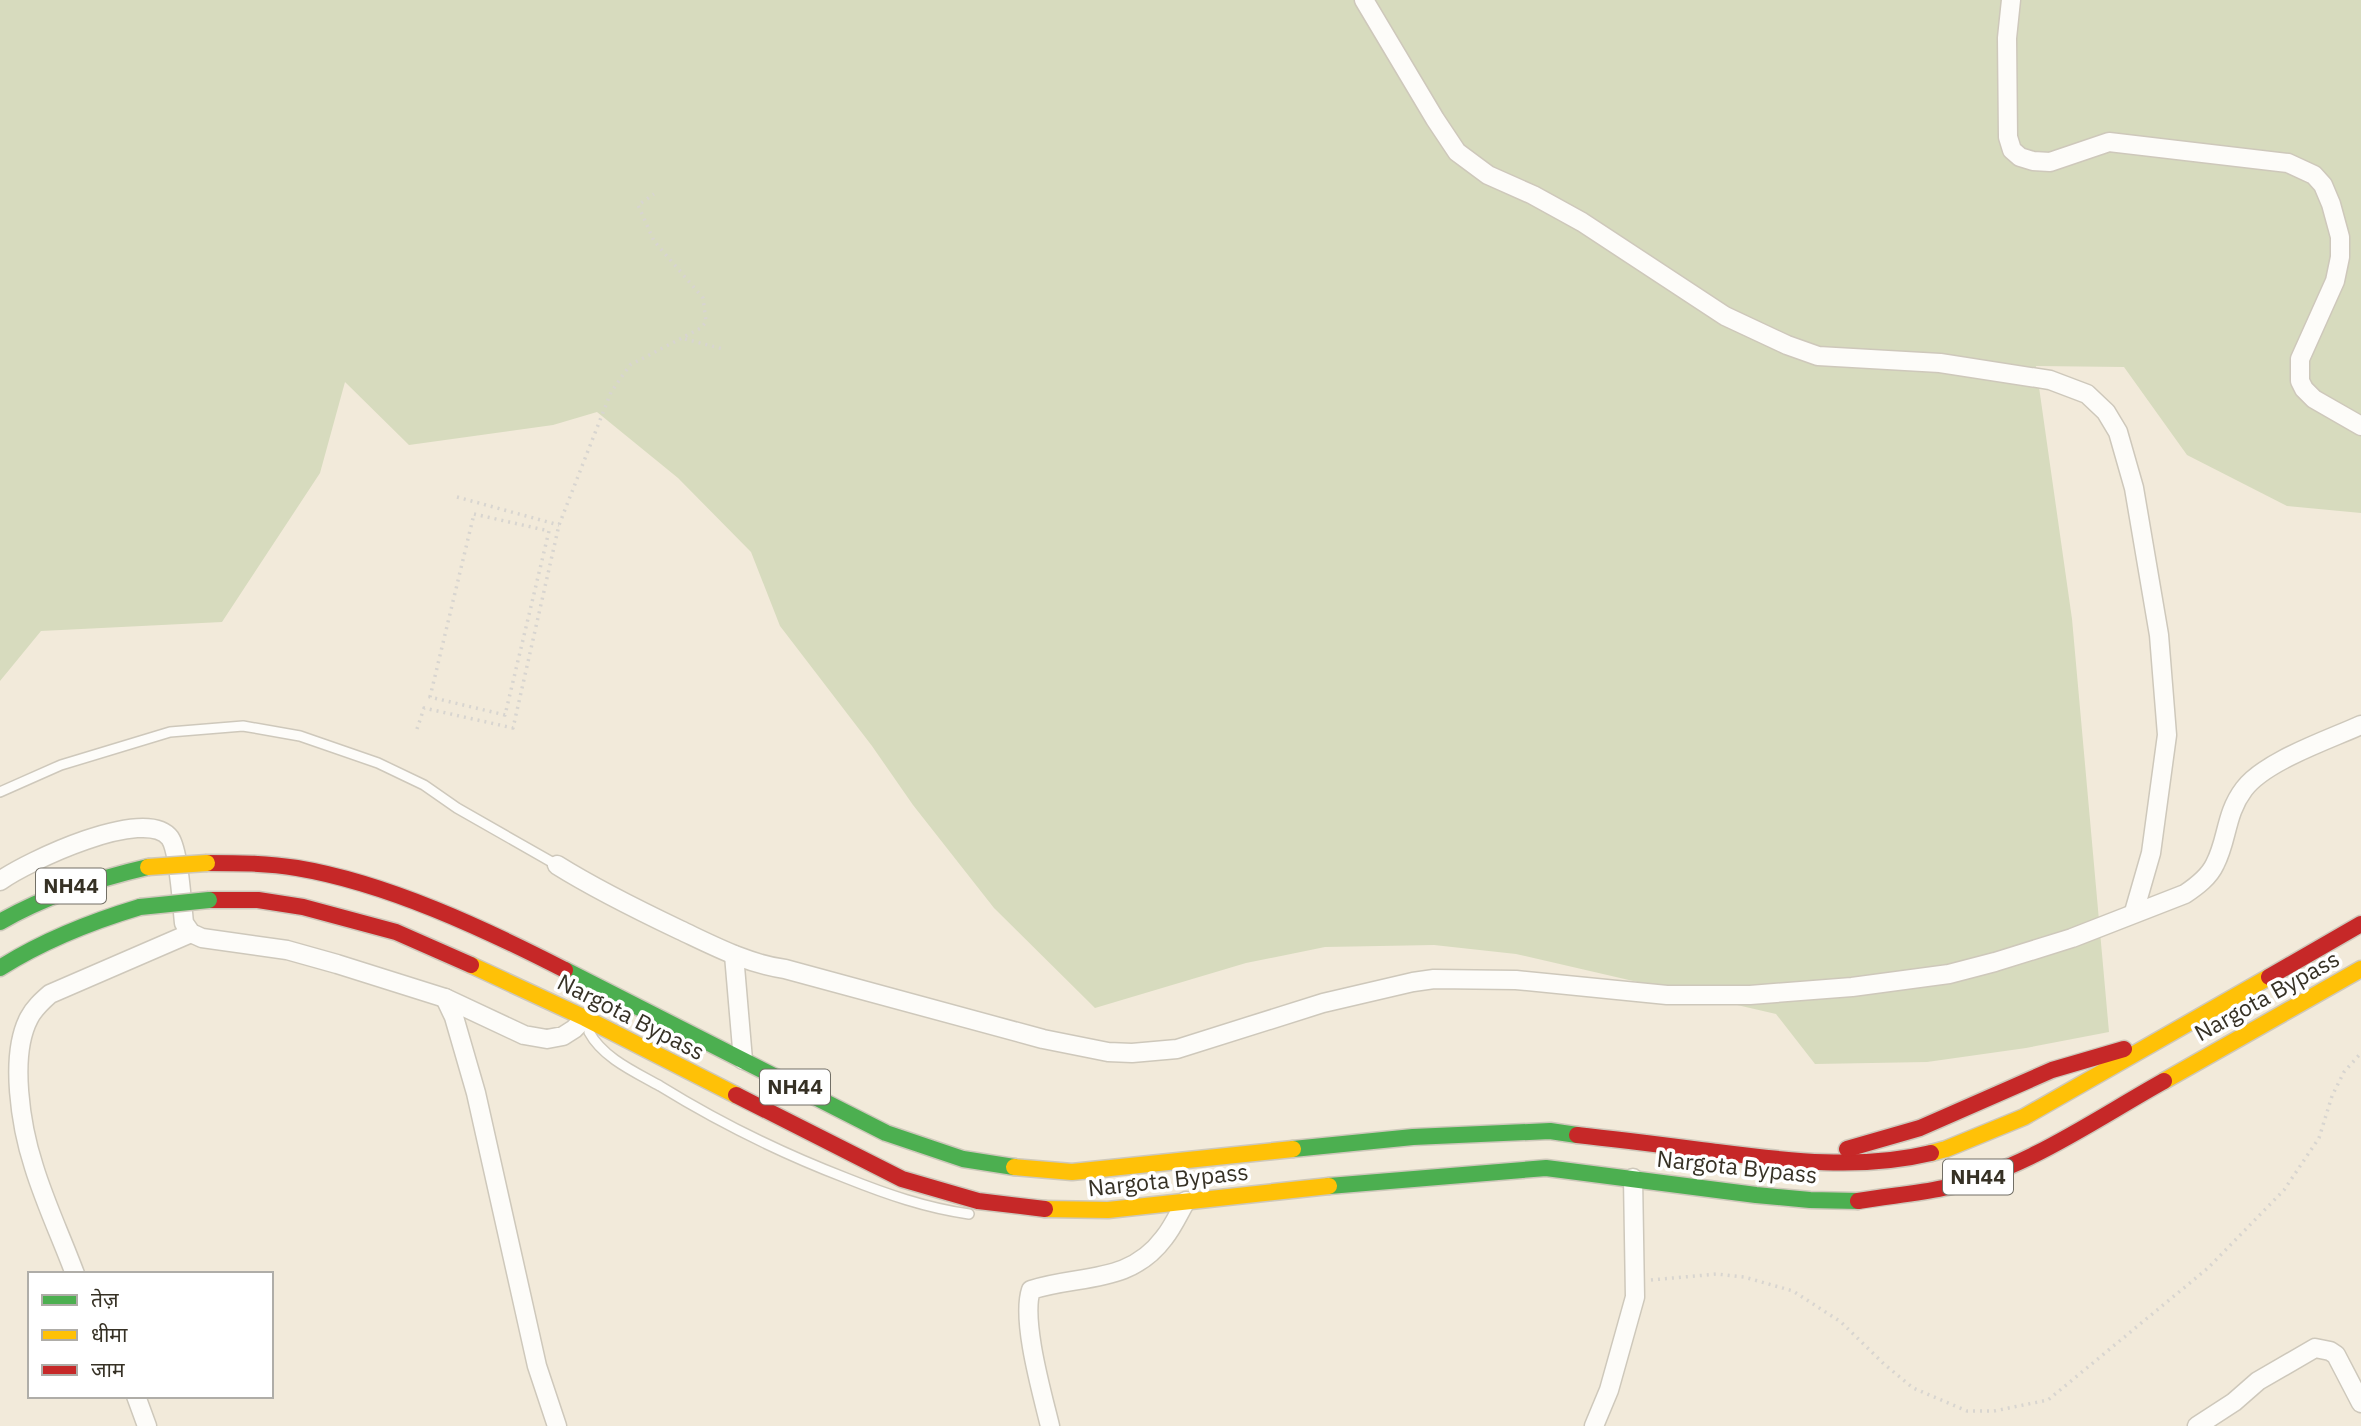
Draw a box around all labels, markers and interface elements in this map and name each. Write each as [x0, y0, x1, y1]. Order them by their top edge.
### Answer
road number: NH44 [36, 868, 106, 903]
street label: Nargota Bypass [2189, 943, 2344, 1047]
street label: Nargota Bypass [553, 966, 710, 1066]
road number: NH44 [760, 1070, 830, 1104]
street label: Nargota Bypass [1655, 1143, 1819, 1189]
street label: Nargota Bypass [1086, 1156, 1250, 1202]
road number: NH44 [1943, 1160, 2013, 1194]
legend [28, 1272, 273, 1398]
text: तेज़ [91, 1285, 119, 1313]
text: धीमा [91, 1320, 128, 1348]
text: जाम [91, 1355, 125, 1383]

